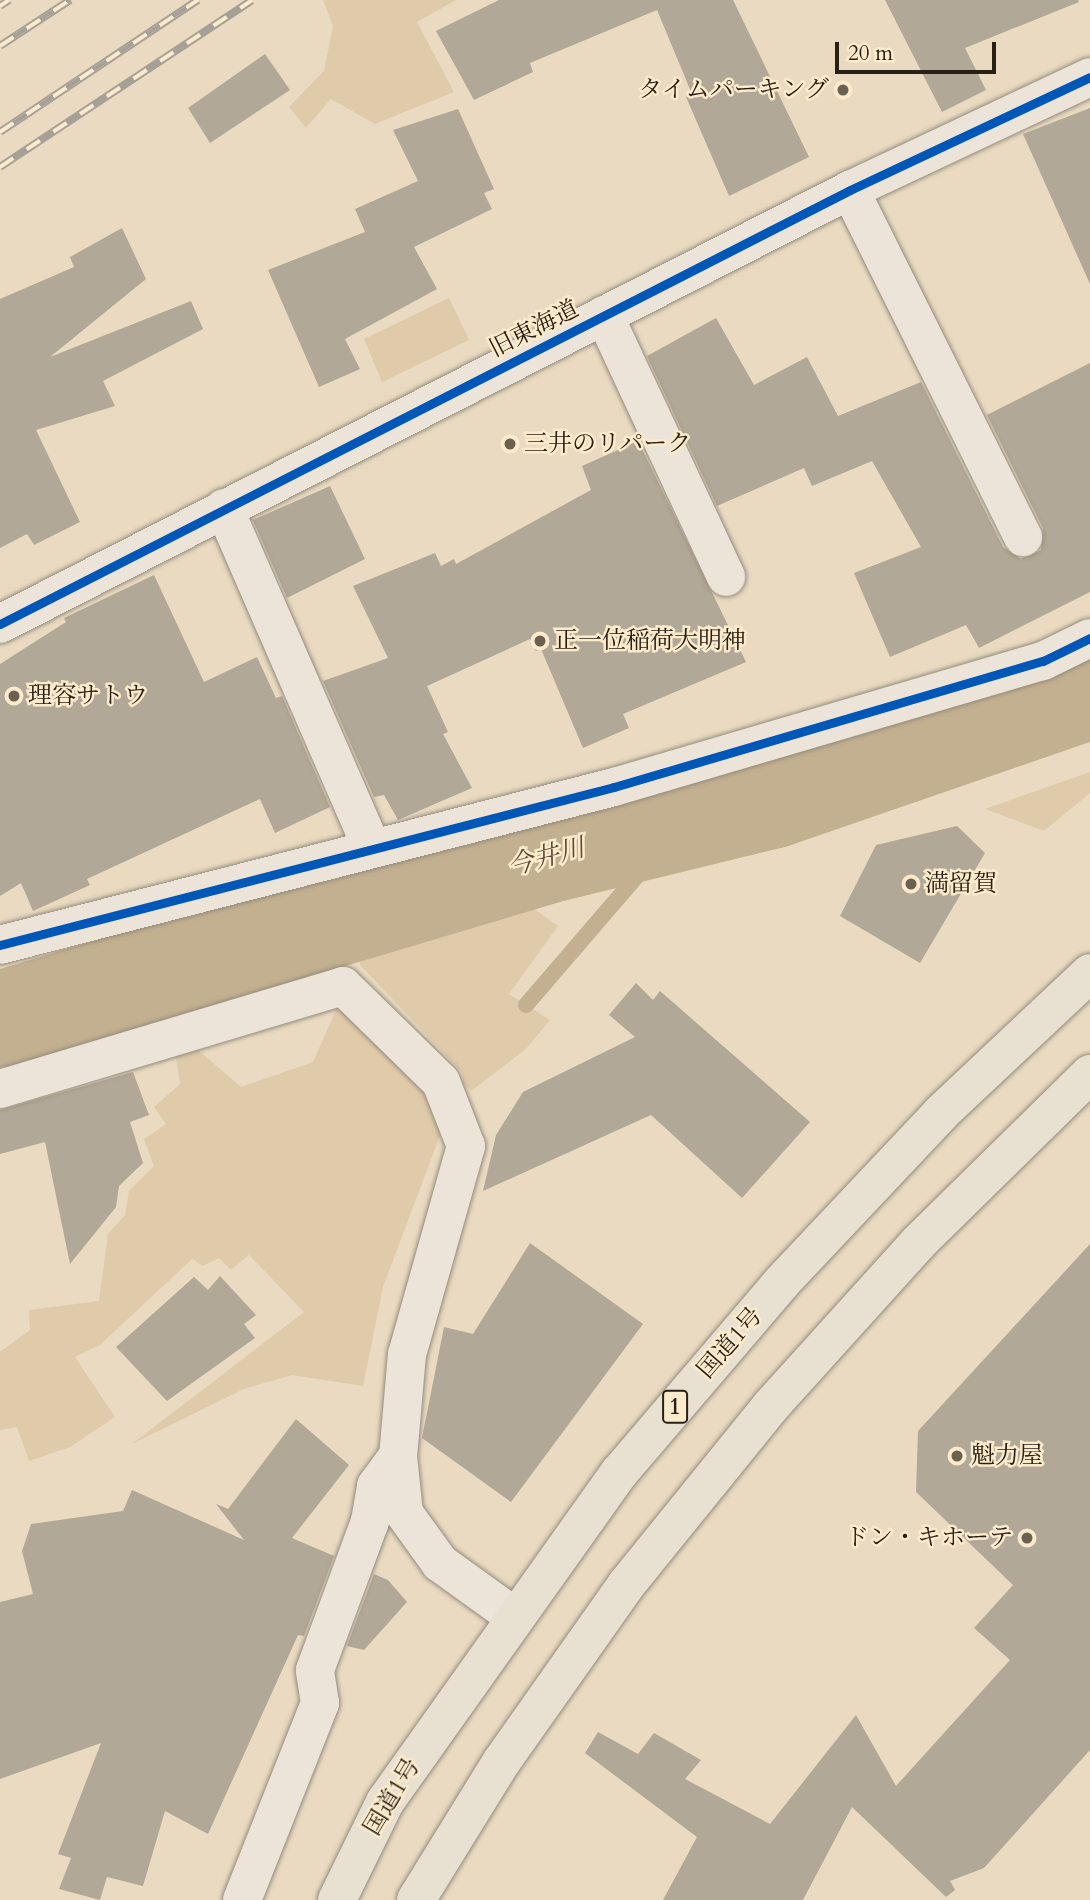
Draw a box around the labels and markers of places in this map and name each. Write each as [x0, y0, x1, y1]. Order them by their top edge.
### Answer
place label: タイムパーキング [637, 76, 829, 104]
marker: タイムパーキング [835, 82, 851, 98]
place label: 三井のリパーク [524, 430, 692, 458]
marker: 三井のリパーク [502, 436, 518, 452]
place label: 正一位稲荷大明神 [554, 627, 746, 655]
marker: 正一位稲荷大明神 [532, 633, 548, 649]
place label: 理容サトウ [28, 682, 148, 710]
marker: 理容サトウ [6, 688, 22, 704]
place label: 満留賀 [925, 870, 997, 898]
marker: 満留賀 [903, 876, 919, 892]
place label: 魁力屋 [971, 1442, 1043, 1470]
marker: 魁力屋 [949, 1448, 965, 1464]
place label: ドン・キホーテ [845, 1524, 1013, 1552]
marker: ドン・キホーテ [1019, 1530, 1035, 1546]

